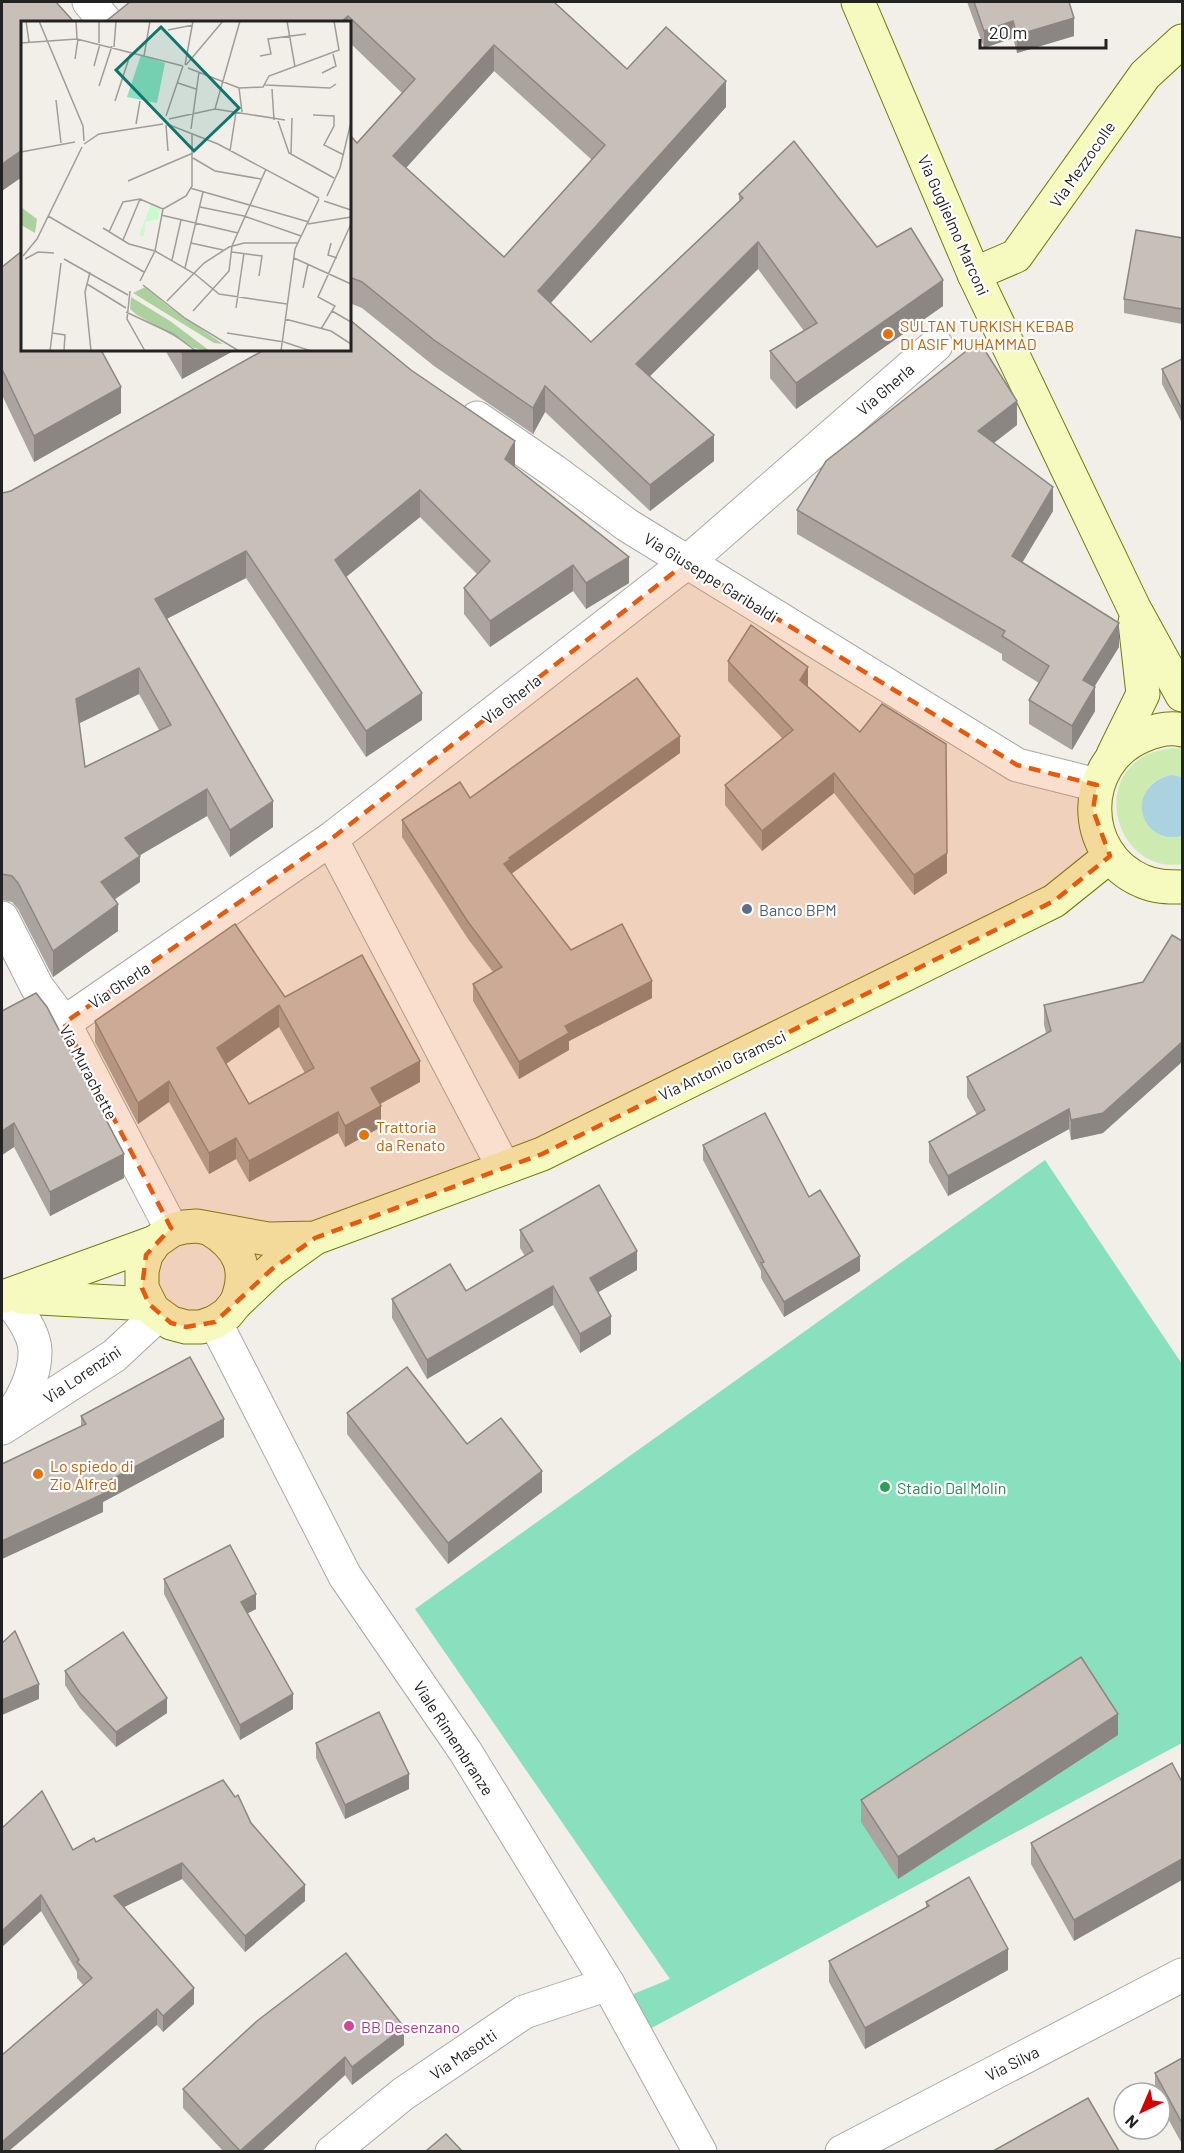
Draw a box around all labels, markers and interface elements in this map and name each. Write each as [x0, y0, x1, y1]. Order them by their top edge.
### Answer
scale bar [980, 12, 1106, 50]
inset map [21, 21, 351, 351]
text: 20 m [989, 21, 1027, 43]
street label: Via Mezzocolle [1045, 117, 1119, 211]
street label: Via Guglielmo Marconi [914, 152, 994, 298]
place label: SULTAN TURKISH KEBAB DI ASIF MUHAMMAD [900, 316, 1074, 353]
marker: SULTAN TURKISH KEBAB DI ASIF MUHAMMAD [881, 327, 895, 341]
street label: Via Gherla [853, 359, 917, 419]
street label: Via Giuseppe Garibaldi [641, 528, 781, 626]
street label: Via Gherla [478, 670, 544, 728]
place label: Banco BPM [759, 900, 837, 919]
marker: Banco BPM [740, 902, 754, 916]
street label: Via Gherla [85, 958, 153, 1012]
street label: Via Murachette [56, 1022, 122, 1122]
street label: Via Antonio Gramsci [655, 1026, 789, 1104]
place label: Trattoria da Renato [376, 1117, 445, 1154]
marker: Trattoria da Renato [357, 1128, 371, 1142]
street label: Via Lorenzini [40, 1341, 124, 1407]
place label: Lo spiedo di Zio Alfred [50, 1456, 134, 1493]
marker: Lo spiedo di Zio Alfred [31, 1467, 45, 1481]
place label: Stadio Dal Molin [897, 1478, 1006, 1497]
marker: Stadio Dal Molin [878, 1480, 892, 1494]
street label: Viale Rimembranze [410, 1677, 498, 1799]
place label: BB Desenzano [361, 2017, 460, 2036]
marker: BB Desenzano [342, 2019, 356, 2033]
street label: Via Masotti [426, 2025, 500, 2083]
street label: Via Silva [982, 2041, 1042, 2085]
north arrow [1112, 2081, 1172, 2141]
text: N [1121, 2112, 1142, 2133]

